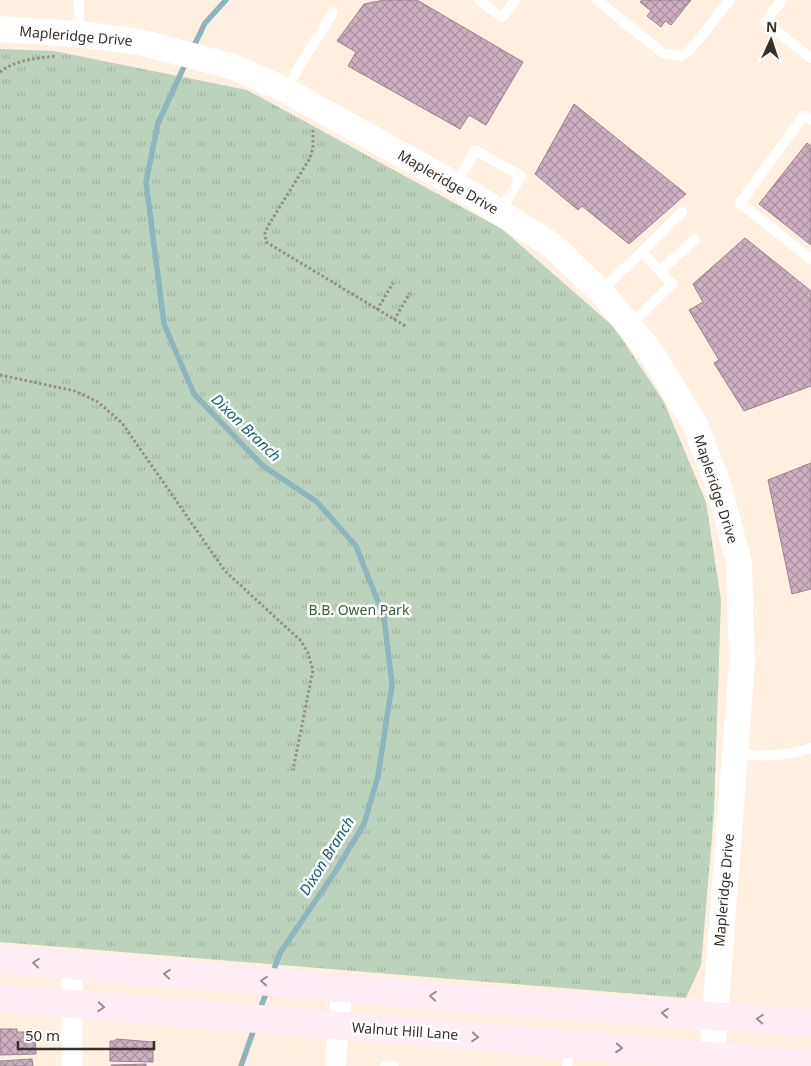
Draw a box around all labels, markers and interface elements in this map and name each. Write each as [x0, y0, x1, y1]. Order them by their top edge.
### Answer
north arrow [746, 15, 796, 65]
text: N [766, 17, 778, 36]
street label: Mapleridge Drive [19, 21, 133, 50]
street label: Mapleridge Drive [394, 145, 502, 218]
water label: Dixon Branch [208, 389, 286, 465]
street label: Mapleridge Drive [690, 432, 743, 546]
park label: B.B. Owen Park [309, 600, 410, 619]
water label: Dixon Branch [294, 812, 358, 899]
street label: Mapleridge Drive [709, 833, 738, 947]
one-way arrow [32, 957, 40, 968]
one-way arrow [163, 968, 171, 979]
one-way arrow [260, 976, 268, 987]
one-way arrow [429, 990, 437, 1001]
one-way arrow [97, 1001, 105, 1012]
one-way arrow [661, 1007, 669, 1018]
one-way arrow [756, 1014, 764, 1025]
street label: Walnut Hill Lane [351, 1017, 459, 1044]
scale bar [18, 1018, 154, 1050]
text: 50 m [25, 1025, 60, 1045]
one-way arrow [471, 1031, 479, 1042]
one-way arrow [615, 1042, 623, 1053]

